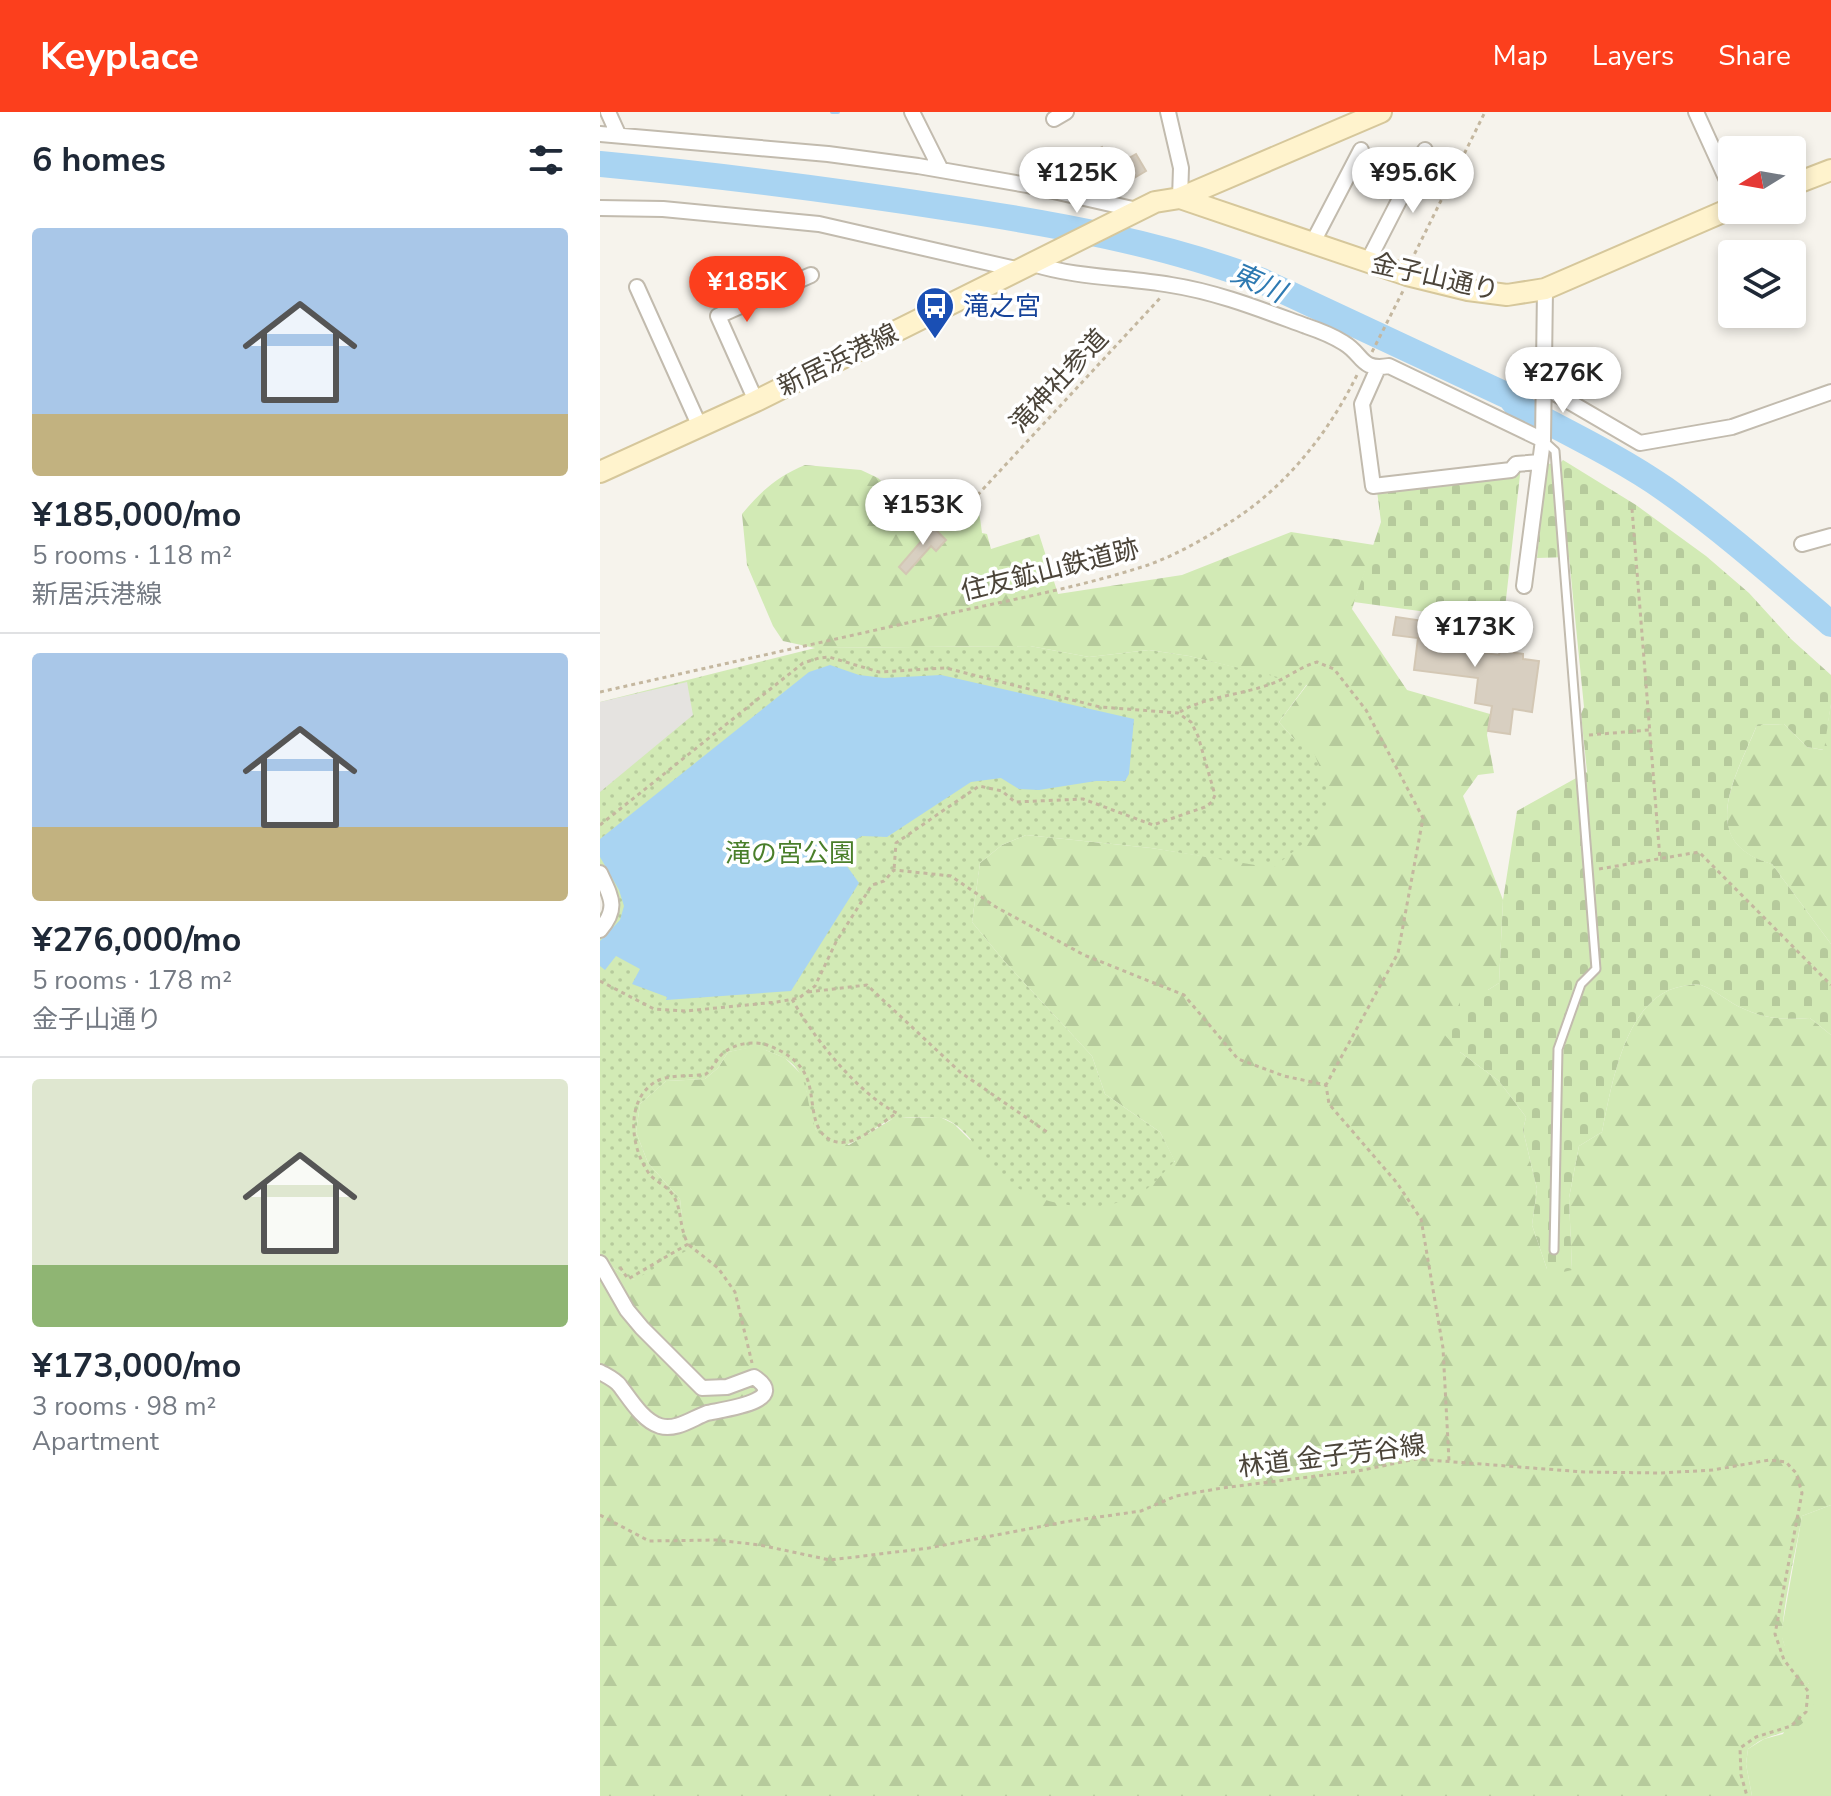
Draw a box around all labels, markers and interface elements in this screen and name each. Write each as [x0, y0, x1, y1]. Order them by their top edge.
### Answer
text: Keyplace [40, 31, 199, 82]
text: Map [1493, 37, 1548, 75]
text: Layers [1592, 37, 1674, 75]
text: Share [1718, 37, 1791, 75]
north arrow [1718, 136, 1806, 224]
map controls [1718, 136, 1806, 328]
text: 6 homes [32, 137, 166, 183]
icon: filters [524, 138, 568, 182]
pin: ¥125K [1021, 147, 1133, 215]
pin: ¥95.6K [1348, 147, 1478, 215]
text: ¥125K [1037, 155, 1117, 190]
text: ¥95.6K [1370, 155, 1456, 190]
button: layers [1718, 240, 1806, 328]
street label: 金子山通り [1368, 245, 1502, 309]
water label: 東川 [1225, 254, 1294, 313]
pin: ¥185K [691, 256, 803, 324]
text: ¥185K [707, 264, 787, 299]
icon: home [228, 280, 372, 424]
bus stop icon: 滝之宮 [914, 285, 956, 340]
place label: 滝之宮 [963, 289, 1041, 324]
street label: 新居浜港線 [772, 316, 904, 404]
street label: 滝神社参道 [1002, 322, 1116, 440]
pin: ¥276K [1507, 347, 1619, 415]
text: ¥276K [1523, 355, 1603, 390]
pin: ¥153K [867, 479, 979, 547]
text: ¥153K [883, 487, 963, 522]
text: ¥185,000/mo [32, 492, 241, 538]
street label: 住友鉱山鉄道跡 [957, 531, 1143, 609]
text: 5 rooms · 118 m² [32, 538, 232, 573]
text: 新居浜港線 [32, 577, 162, 612]
pin: ¥173K [1419, 601, 1531, 669]
text: ¥173K [1435, 609, 1515, 644]
icon: home [228, 705, 372, 849]
park label: 滝の宮公園 [725, 836, 855, 871]
text: ¥276,000/mo [32, 917, 241, 963]
text: 5 rooms · 178 m² [32, 963, 232, 998]
text: 金子山通り [32, 1002, 162, 1037]
icon: home [228, 1131, 372, 1275]
text: ¥173,000/mo [32, 1343, 241, 1389]
text: 3 rooms · 98 m² [32, 1389, 216, 1424]
text: Apartment [32, 1424, 159, 1459]
street label: 林道 金子芳谷線 [1236, 1427, 1428, 1485]

